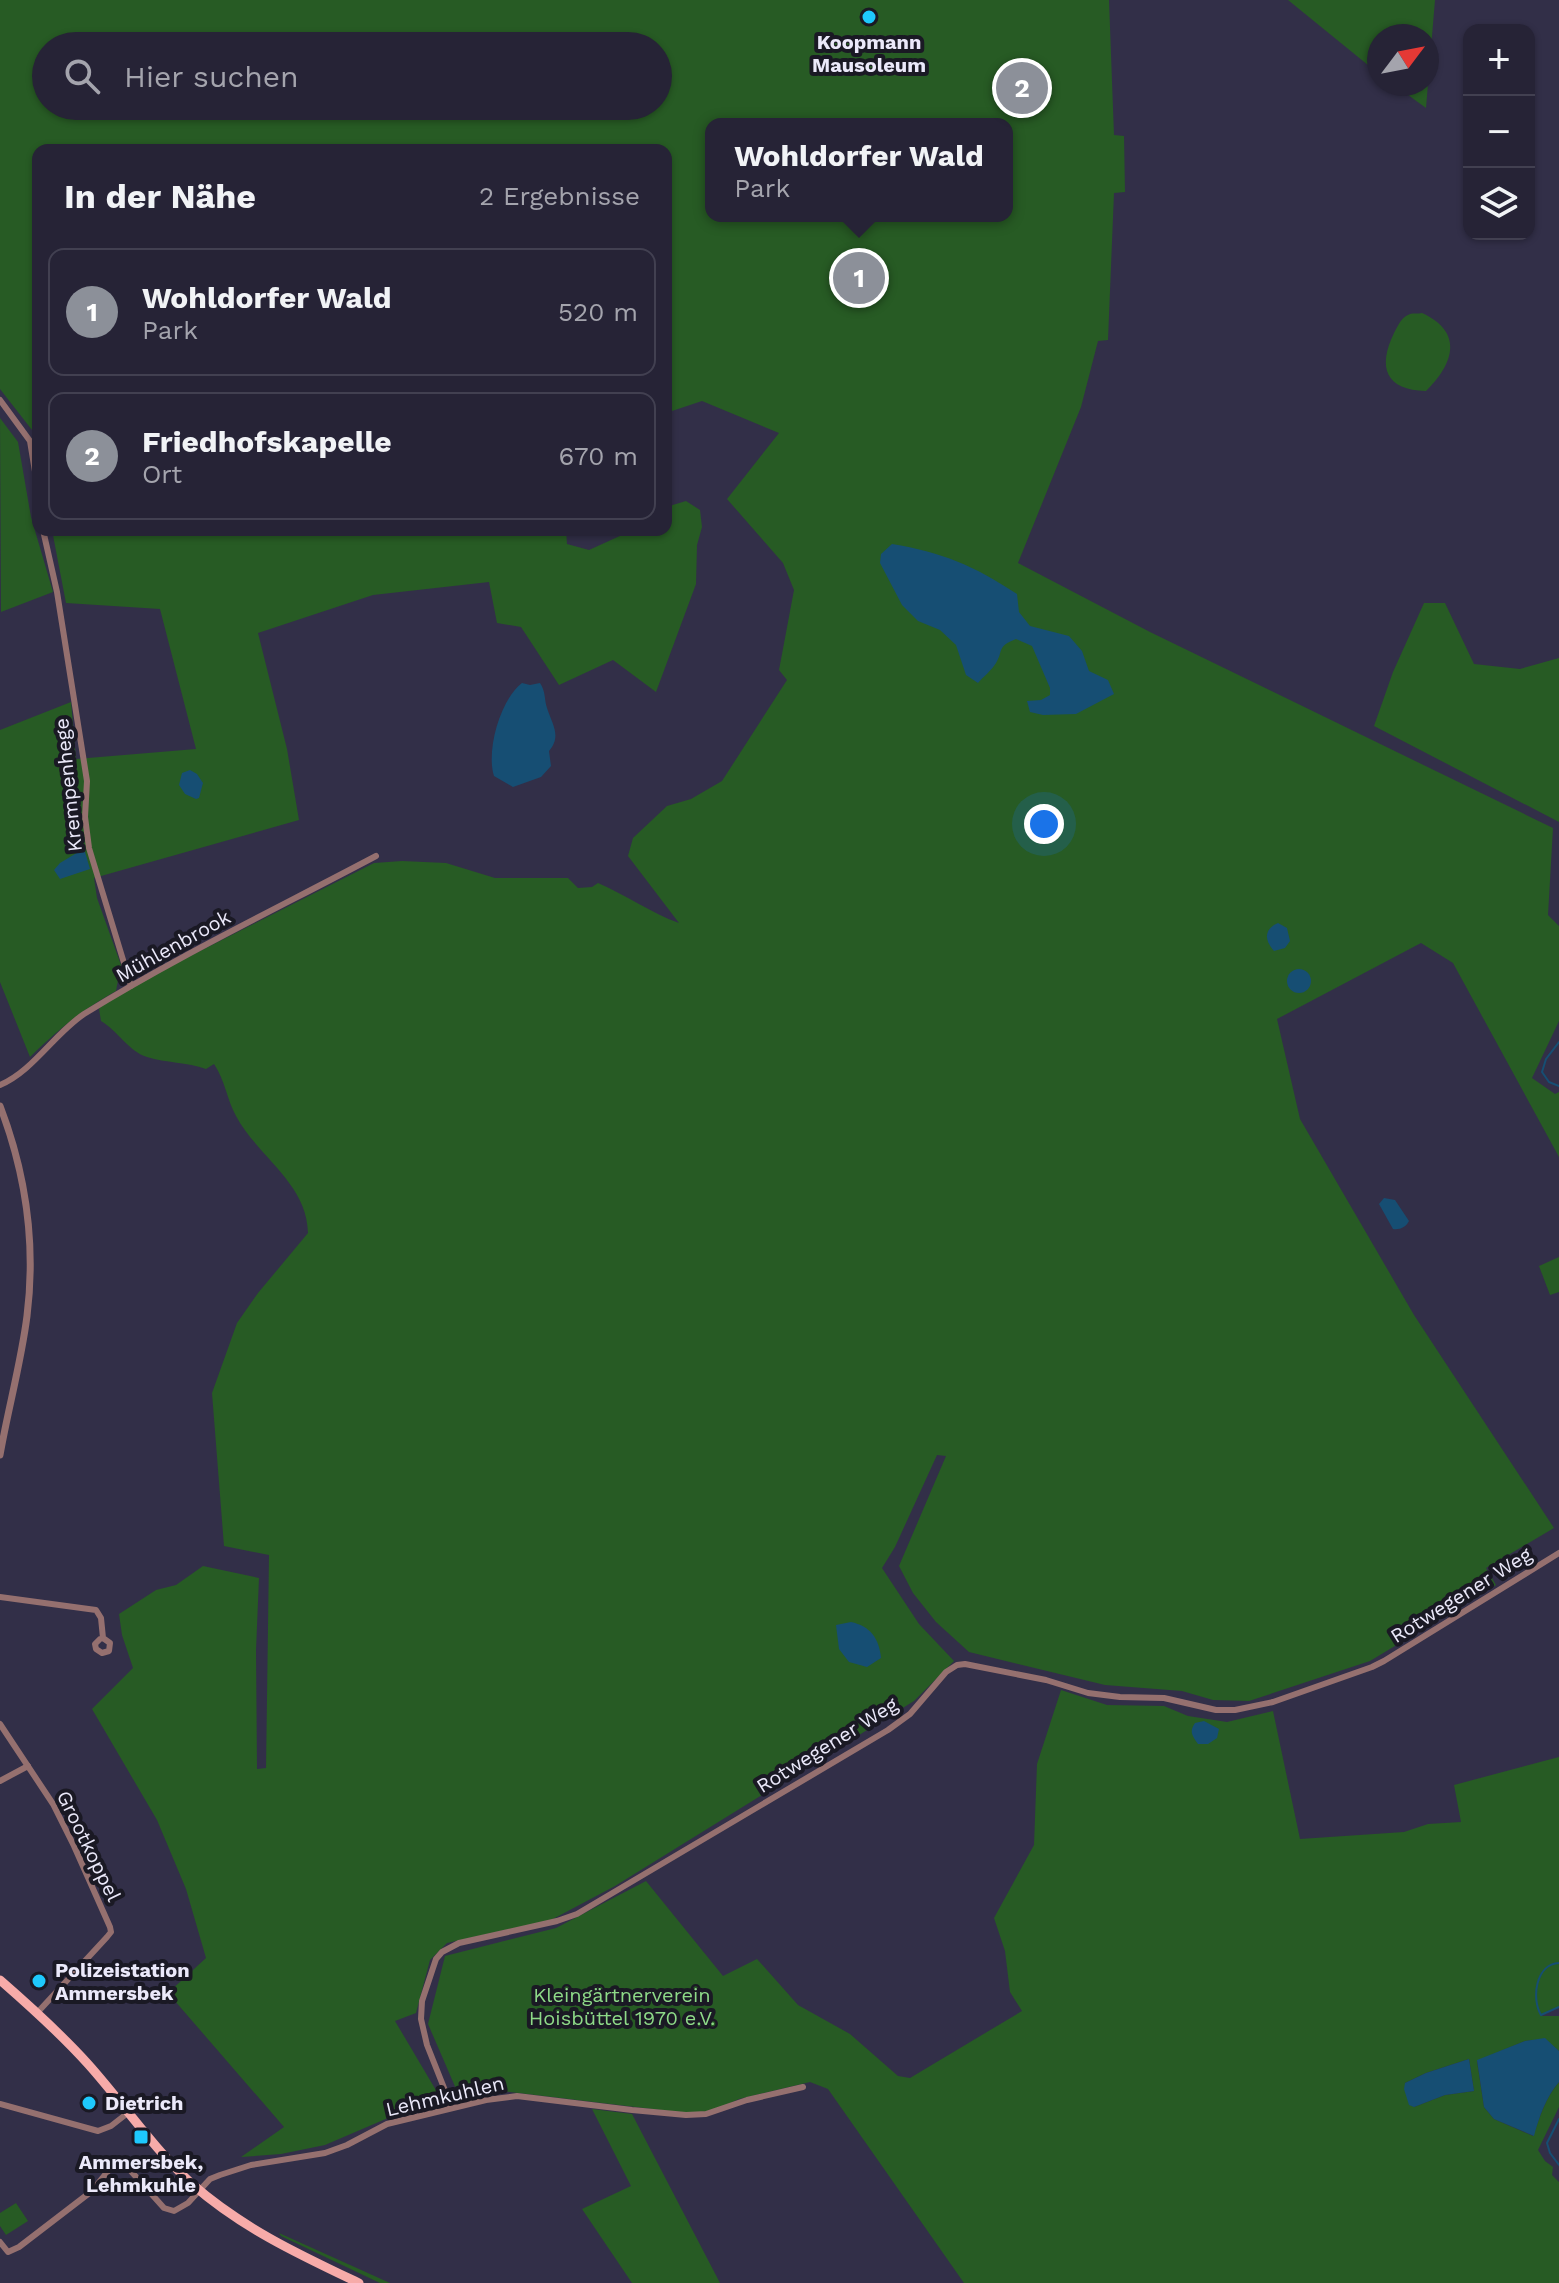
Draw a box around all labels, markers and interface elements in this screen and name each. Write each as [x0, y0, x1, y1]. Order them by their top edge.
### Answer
marker: Koopmann Mausoleum [860, 8, 878, 26]
north arrow [1367, 24, 1439, 96]
map controls [1463, 24, 1535, 240]
button: + [1463, 24, 1535, 96]
place label: Koopmann Mausoleum [812, 30, 926, 77]
search box [32, 32, 672, 120]
icon: search [60, 54, 104, 98]
pin: 2 [996, 58, 1048, 118]
text: Hier suchen [124, 59, 299, 94]
button: − [1463, 96, 1535, 168]
popup [705, 118, 1013, 222]
text: Wohldorfer Wald [734, 138, 984, 173]
button: layers [1463, 168, 1535, 240]
text: Park [734, 173, 790, 203]
text: In der Nähe [64, 176, 256, 216]
text: 2 Ergebnisse [479, 181, 640, 211]
pin: 1 [833, 248, 885, 308]
text: Wohldorfer Wald [142, 280, 392, 315]
text: 1 [86, 297, 98, 327]
text: 520 m [558, 297, 638, 327]
text: Park [142, 315, 198, 345]
text: Friedhofskapelle [142, 424, 392, 459]
text: 2 [84, 441, 100, 471]
text: 670 m [559, 441, 638, 471]
text: Ort [142, 459, 182, 489]
street label: Krempenhege [49, 717, 87, 853]
your location [1024, 804, 1064, 844]
street label: Mühlenbrook [111, 905, 235, 987]
street label: Rotwegener Weg [1386, 1542, 1536, 1648]
street label: Rotwegener Weg [752, 1692, 902, 1798]
street label: Grootkoppel [52, 1787, 126, 1905]
place label: Polizeistation Ammersbek [55, 1958, 190, 2005]
marker: Polizeistation Ammersbek [30, 1972, 48, 1990]
park label: Kleingärtnerverein Hoisbüttel 1970 e.V. [529, 1983, 715, 2030]
street label: Lehmkuhlen [383, 2071, 507, 2121]
place label: Dietrich [105, 2091, 184, 2115]
marker: Dietrich [80, 2094, 98, 2112]
marker: Ammersbek, Lehmkuhle [132, 2128, 150, 2146]
place label: Ammersbek, Lehmkuhle [79, 2150, 203, 2197]

